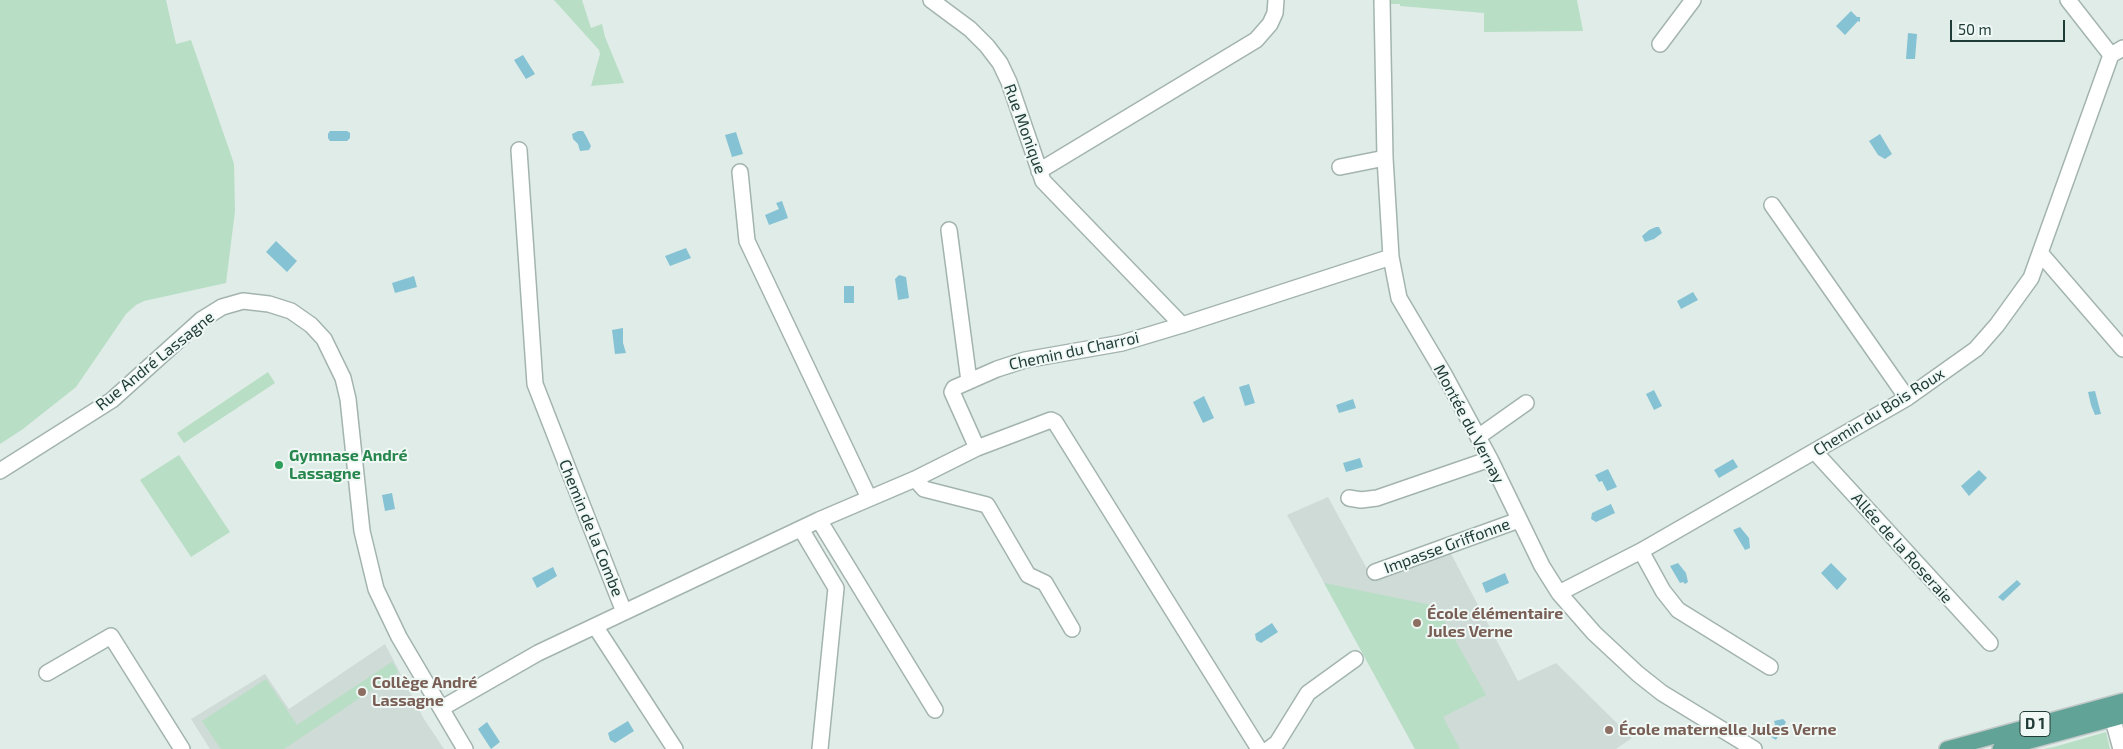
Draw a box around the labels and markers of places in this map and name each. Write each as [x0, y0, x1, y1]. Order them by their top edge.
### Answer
place label: Gymnase André Lassagne [289, 446, 408, 484]
marker: Gymnase André Lassagne [273, 459, 285, 471]
place label: École élémentaire Jules Verne [1427, 604, 1563, 642]
marker: École élémentaire Jules Verne [1411, 617, 1423, 629]
place label: Collège André Lassagne [372, 673, 477, 711]
marker: Collège André Lassagne [356, 686, 368, 698]
place label: École maternelle Jules Verne [1619, 720, 1836, 740]
marker: École maternelle Jules Verne [1603, 724, 1615, 736]

